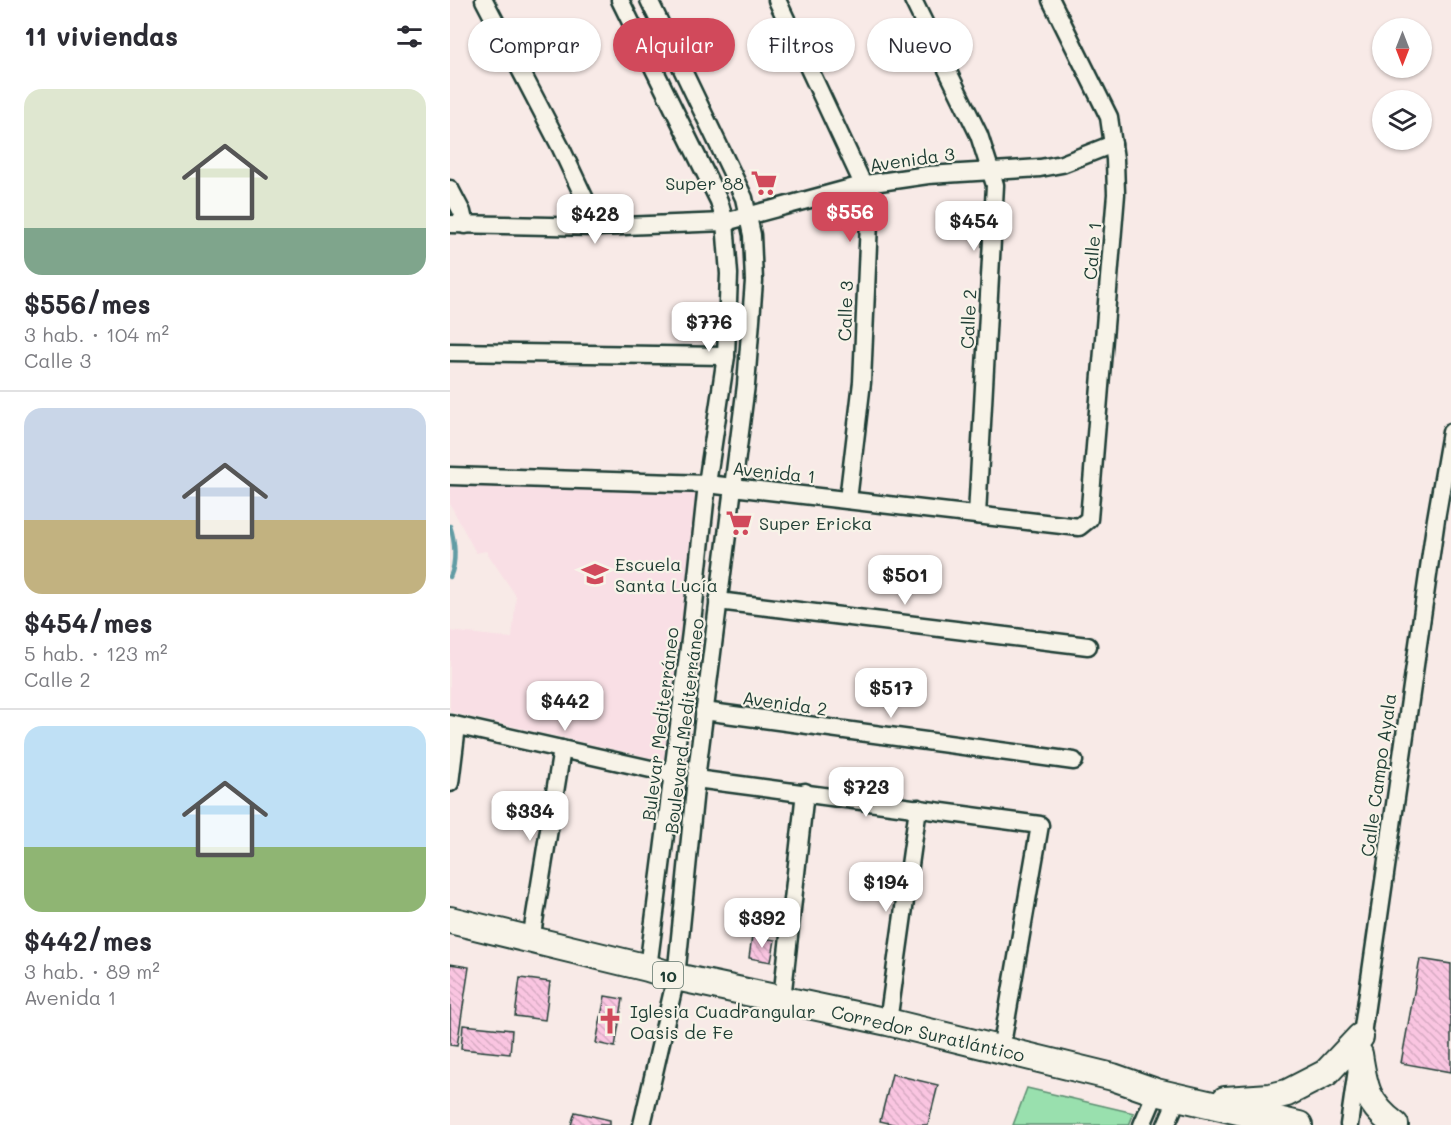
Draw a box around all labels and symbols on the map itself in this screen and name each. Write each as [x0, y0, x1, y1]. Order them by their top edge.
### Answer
north arrow [1372, 18, 1432, 78]
street label: Avenida 3 [868, 141, 956, 177]
supermarket icon: Super 88 [749, 168, 779, 198]
place label: Super 88 [665, 171, 744, 195]
pin: $556 [814, 192, 886, 243]
pin: $428 [559, 194, 631, 245]
pin: $454 [938, 201, 1010, 252]
street label: Calle 1 [1078, 221, 1106, 281]
street label: Calle 3 [832, 280, 858, 342]
street label: Calle 2 [954, 288, 982, 350]
pin: $776 [673, 302, 745, 353]
street label: Avenida 1 [731, 456, 817, 488]
supermarket icon: Super Ericka [724, 508, 754, 538]
place label: Super Ericka [759, 511, 872, 535]
place label: Escuela Santa Lucía [615, 552, 718, 597]
pin: $501 [869, 555, 941, 606]
school or university icon: Escuela Santa Lucía [580, 559, 610, 589]
street label: Boulevard Mediterráneo [659, 617, 709, 835]
street label: Bulevar Mediterráneo [636, 626, 684, 822]
pin: $517 [855, 668, 927, 719]
pin: $442 [529, 681, 601, 732]
street label: Avenida 2 [741, 685, 829, 721]
street label: Calle Campo Ayala [1355, 692, 1401, 858]
pin: $723 [830, 767, 902, 818]
pin: $334 [494, 791, 566, 842]
pin: $194 [850, 862, 922, 913]
pin: $392 [726, 898, 798, 949]
road number: 10 [653, 962, 683, 988]
place label: Iglesia Cuadrangular Oasis de Fe [630, 999, 816, 1044]
street label: Corredor Suratlántico [829, 999, 1028, 1067]
church icon: Iglesia Cuadrangular Oasis de Fe [595, 1006, 625, 1036]

